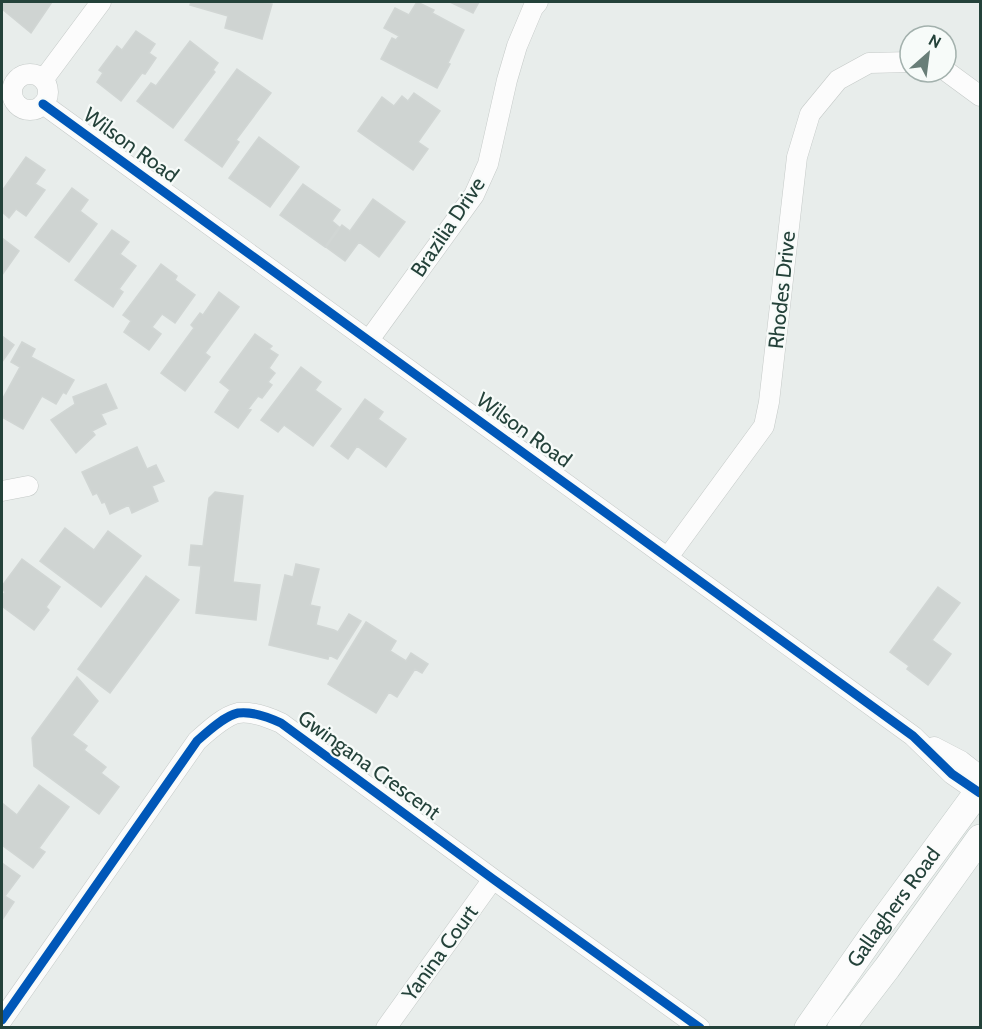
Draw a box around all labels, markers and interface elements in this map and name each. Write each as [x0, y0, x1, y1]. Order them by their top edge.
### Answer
north arrow [898, 24, 958, 84]
text: N [925, 30, 944, 52]
street label: Wilson Road [79, 102, 184, 187]
street label: Brazilia Drive [405, 172, 490, 281]
street label: Rhodes Drive [763, 230, 800, 350]
street label: Wilson Road [472, 387, 577, 472]
street label: Gwingana Crescent [293, 705, 445, 825]
street label: Gallaghers Road [841, 842, 945, 972]
street label: Yanina Court [396, 900, 483, 1006]

